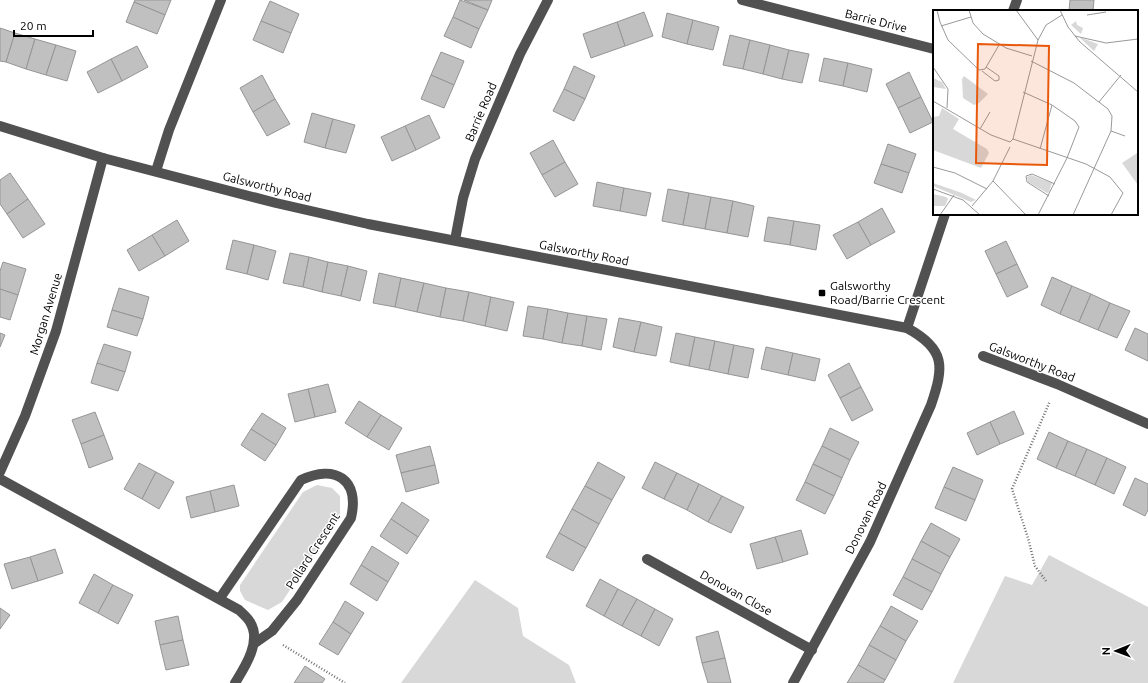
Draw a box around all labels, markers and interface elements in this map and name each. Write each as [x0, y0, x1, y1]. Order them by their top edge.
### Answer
street label: Barrie Drive [844, 7, 909, 35]
inset map [933, 10, 1138, 215]
scale bar [14, 12, 93, 38]
text: 20 m [20, 19, 47, 32]
street label: Barrie Road [462, 80, 499, 143]
street label: Galsworthy Road [221, 169, 313, 204]
street label: Galsworthy Road [538, 237, 630, 268]
street label: Morgan Avenue [27, 271, 64, 356]
place label: Galsworthy Road/Barrie Crescent [830, 279, 945, 306]
marker: Galsworthy Road/Barrie Crescent [817, 288, 827, 298]
street label: Galsworthy Road [987, 339, 1077, 384]
street label: Donovan Road [842, 480, 889, 556]
street label: Pollard Crescent [283, 510, 342, 591]
street label: Donovan Close [698, 567, 775, 618]
north arrow [1096, 631, 1136, 671]
text: N [1100, 647, 1112, 655]

